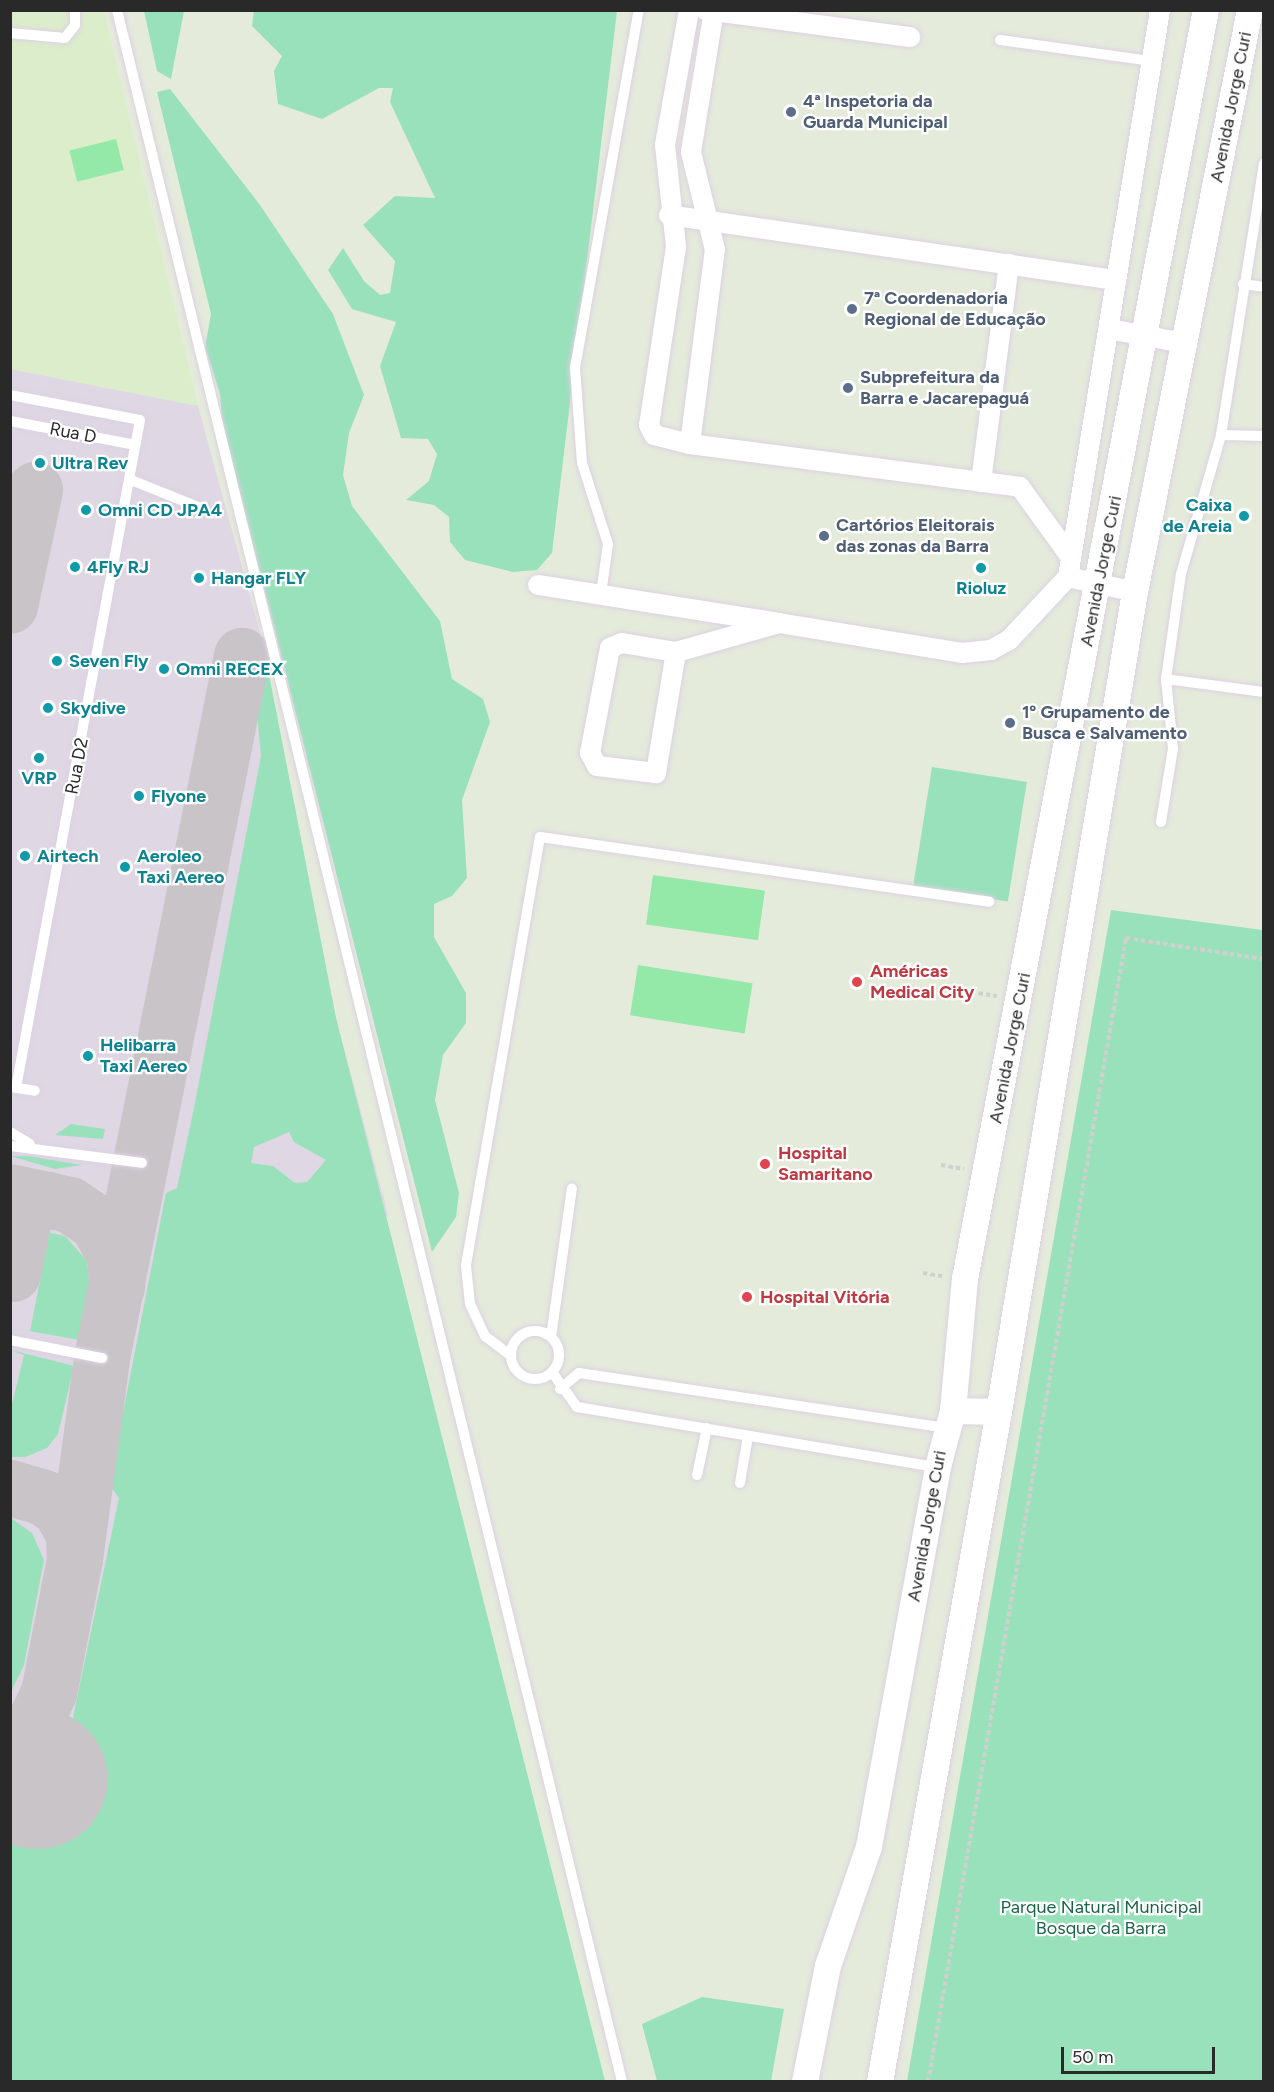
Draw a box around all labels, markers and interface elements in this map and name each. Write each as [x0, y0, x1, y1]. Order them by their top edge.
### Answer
street label: Avenida Jorge Curi [1206, 30, 1256, 184]
place label: 4ª Inspetoria da Guarda Municipal [803, 91, 948, 134]
marker: 4ª Inspetoria da Guarda Municipal [784, 105, 798, 119]
place label: 7ª Coordenadoria Regional de Educação [864, 288, 1046, 330]
marker: 7ª Coordenadoria Regional de Educação [845, 302, 859, 316]
place label: Subprefeitura da Barra e Jacarepaguá [860, 367, 1029, 410]
marker: Subprefeitura da Barra e Jacarepaguá [841, 381, 855, 395]
street label: Rua D [48, 418, 98, 448]
place label: Ultra Rev [52, 452, 128, 474]
marker: Ultra Rev [33, 456, 47, 470]
street label: Avenida Jorge Curi [1076, 494, 1126, 648]
place label: Caixa de Areia [1163, 495, 1232, 538]
place label: Omni CD JPA4 [98, 499, 222, 521]
marker: Omni CD JPA4 [79, 503, 93, 517]
marker: Caixa de Areia [1237, 509, 1251, 523]
place label: Cartórios Eleitorais das zonas da Barra [836, 515, 994, 558]
marker: Cartórios Eleitorais das zonas da Barra [817, 529, 831, 543]
place label: 4Fly RJ [87, 556, 149, 578]
marker: 4Fly RJ [68, 560, 82, 574]
marker: Rioluz [974, 561, 988, 575]
place label: Hangar FLY [211, 567, 306, 589]
marker: Hangar FLY [192, 571, 206, 585]
place label: Rioluz [956, 577, 1006, 599]
place label: Seven Fly [69, 650, 148, 672]
marker: Seven Fly [50, 654, 64, 668]
place label: Omni RECEX [176, 658, 283, 680]
marker: Omni RECEX [157, 662, 171, 676]
place label: Skydive [60, 697, 126, 719]
marker: Skydive [41, 701, 55, 715]
place label: 1º Grupamento de Busca e Salvamento [1022, 702, 1187, 744]
marker: 1º Grupamento de Busca e Salvamento [1003, 716, 1017, 730]
street label: Rua D2 [61, 736, 93, 796]
marker: VRP [32, 751, 46, 765]
place label: VRP [21, 767, 57, 789]
place label: Flyone [151, 785, 206, 807]
marker: Flyone [132, 789, 146, 803]
place label: Airtech [37, 845, 99, 867]
place label: Aeroleo Taxi Aereo [137, 846, 224, 888]
marker: Airtech [18, 849, 32, 863]
marker: Aeroleo Taxi Aereo [118, 860, 132, 874]
place label: Américas Medical City [870, 961, 974, 1004]
street label: Avenida Jorge Curi [985, 971, 1035, 1125]
marker: Américas Medical City [848, 973, 866, 991]
place label: Helibarra Taxi Aereo [100, 1035, 187, 1078]
marker: Helibarra Taxi Aereo [81, 1049, 95, 1063]
place label: Hospital Samaritano [778, 1143, 873, 1186]
marker: Hospital Samaritano [756, 1155, 774, 1173]
place label: Hospital Vitória [760, 1286, 890, 1308]
marker: Hospital Vitória [738, 1288, 756, 1306]
street label: Avenida Jorge Curi [903, 1449, 951, 1603]
park label: Parque Natural Municipal Bosque da Barra [1000, 1897, 1202, 1940]
scale bar [1064, 2035, 1218, 2073]
text: 50 m [1072, 2046, 1114, 2068]

